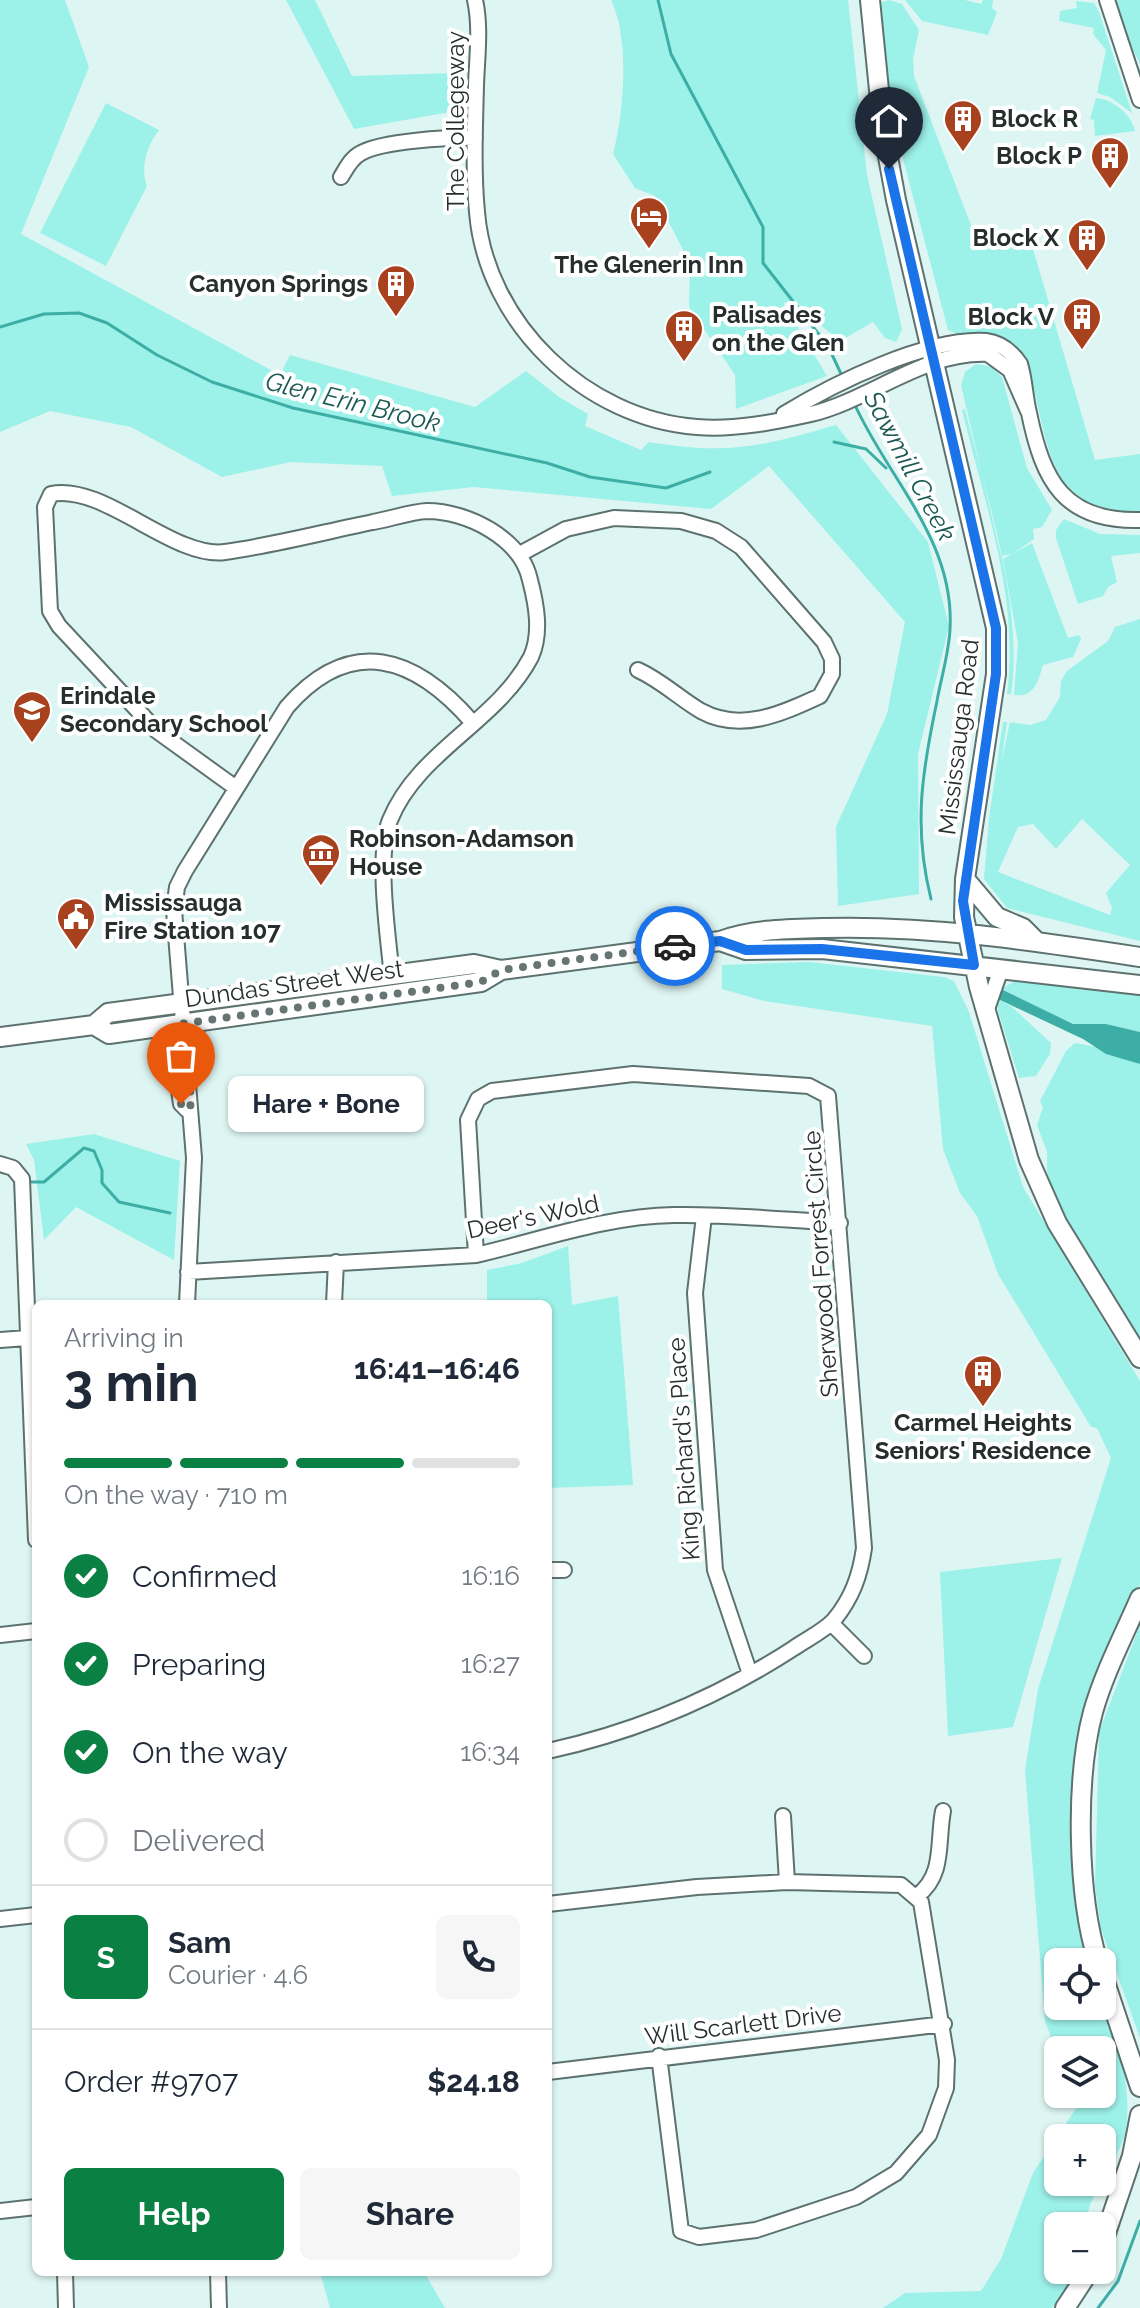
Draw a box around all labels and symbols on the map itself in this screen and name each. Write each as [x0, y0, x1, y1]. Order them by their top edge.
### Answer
street label: The Collegeway [441, 31, 470, 211]
pin [855, 87, 923, 169]
building icon: Block R [942, 98, 984, 153]
place label: Block R [991, 104, 1078, 133]
building icon: Block P [1089, 135, 1131, 190]
place label: Block P [996, 141, 1082, 170]
hotel icon: The Glenerin Inn [628, 195, 670, 250]
building icon: Block X [1066, 217, 1108, 272]
place label: Block X [973, 223, 1059, 252]
place label: The Glenerin Inn [554, 250, 744, 279]
building icon: Canyon Springs [375, 263, 417, 318]
place label: Canyon Springs [189, 269, 368, 298]
building icon: Block V [1061, 296, 1103, 351]
place label: Palisades on the Glen [712, 300, 845, 357]
place label: Block V [967, 302, 1055, 331]
building icon: Palisades on the Glen [663, 308, 705, 363]
water label: Glen Erin Brook [263, 366, 444, 438]
water label: Sawmill Creek [857, 385, 962, 546]
street label: Mississauga Road [932, 637, 985, 836]
place label: Erindale Secondary School [60, 681, 268, 738]
school or university icon: Erindale Secondary School [11, 689, 53, 744]
place label: Robinson-Adamson House [349, 824, 574, 881]
museum icon: Robinson-Adamson House [300, 832, 342, 887]
place label: Mississauga Fire Station 107 [104, 888, 281, 945]
public building icon: Mississauga Fire Station 107 [55, 896, 97, 951]
courier [635, 906, 715, 986]
street label: Dundas Street West [183, 954, 405, 1013]
pin [147, 1022, 215, 1104]
callout: Hare + Bone [229, 1076, 425, 1132]
street label: Sherwood Forrest Circle [797, 1130, 844, 1398]
street label: Deer's Wold [464, 1188, 602, 1245]
street label: King Richard's Place [661, 1337, 706, 1562]
building icon: Carmel Heights Seniors' Residence [962, 1353, 1004, 1408]
place label: Carmel Heights Seniors' Residence [875, 1408, 1091, 1465]
street label: Will Scarlett Drive [643, 1998, 843, 2051]

